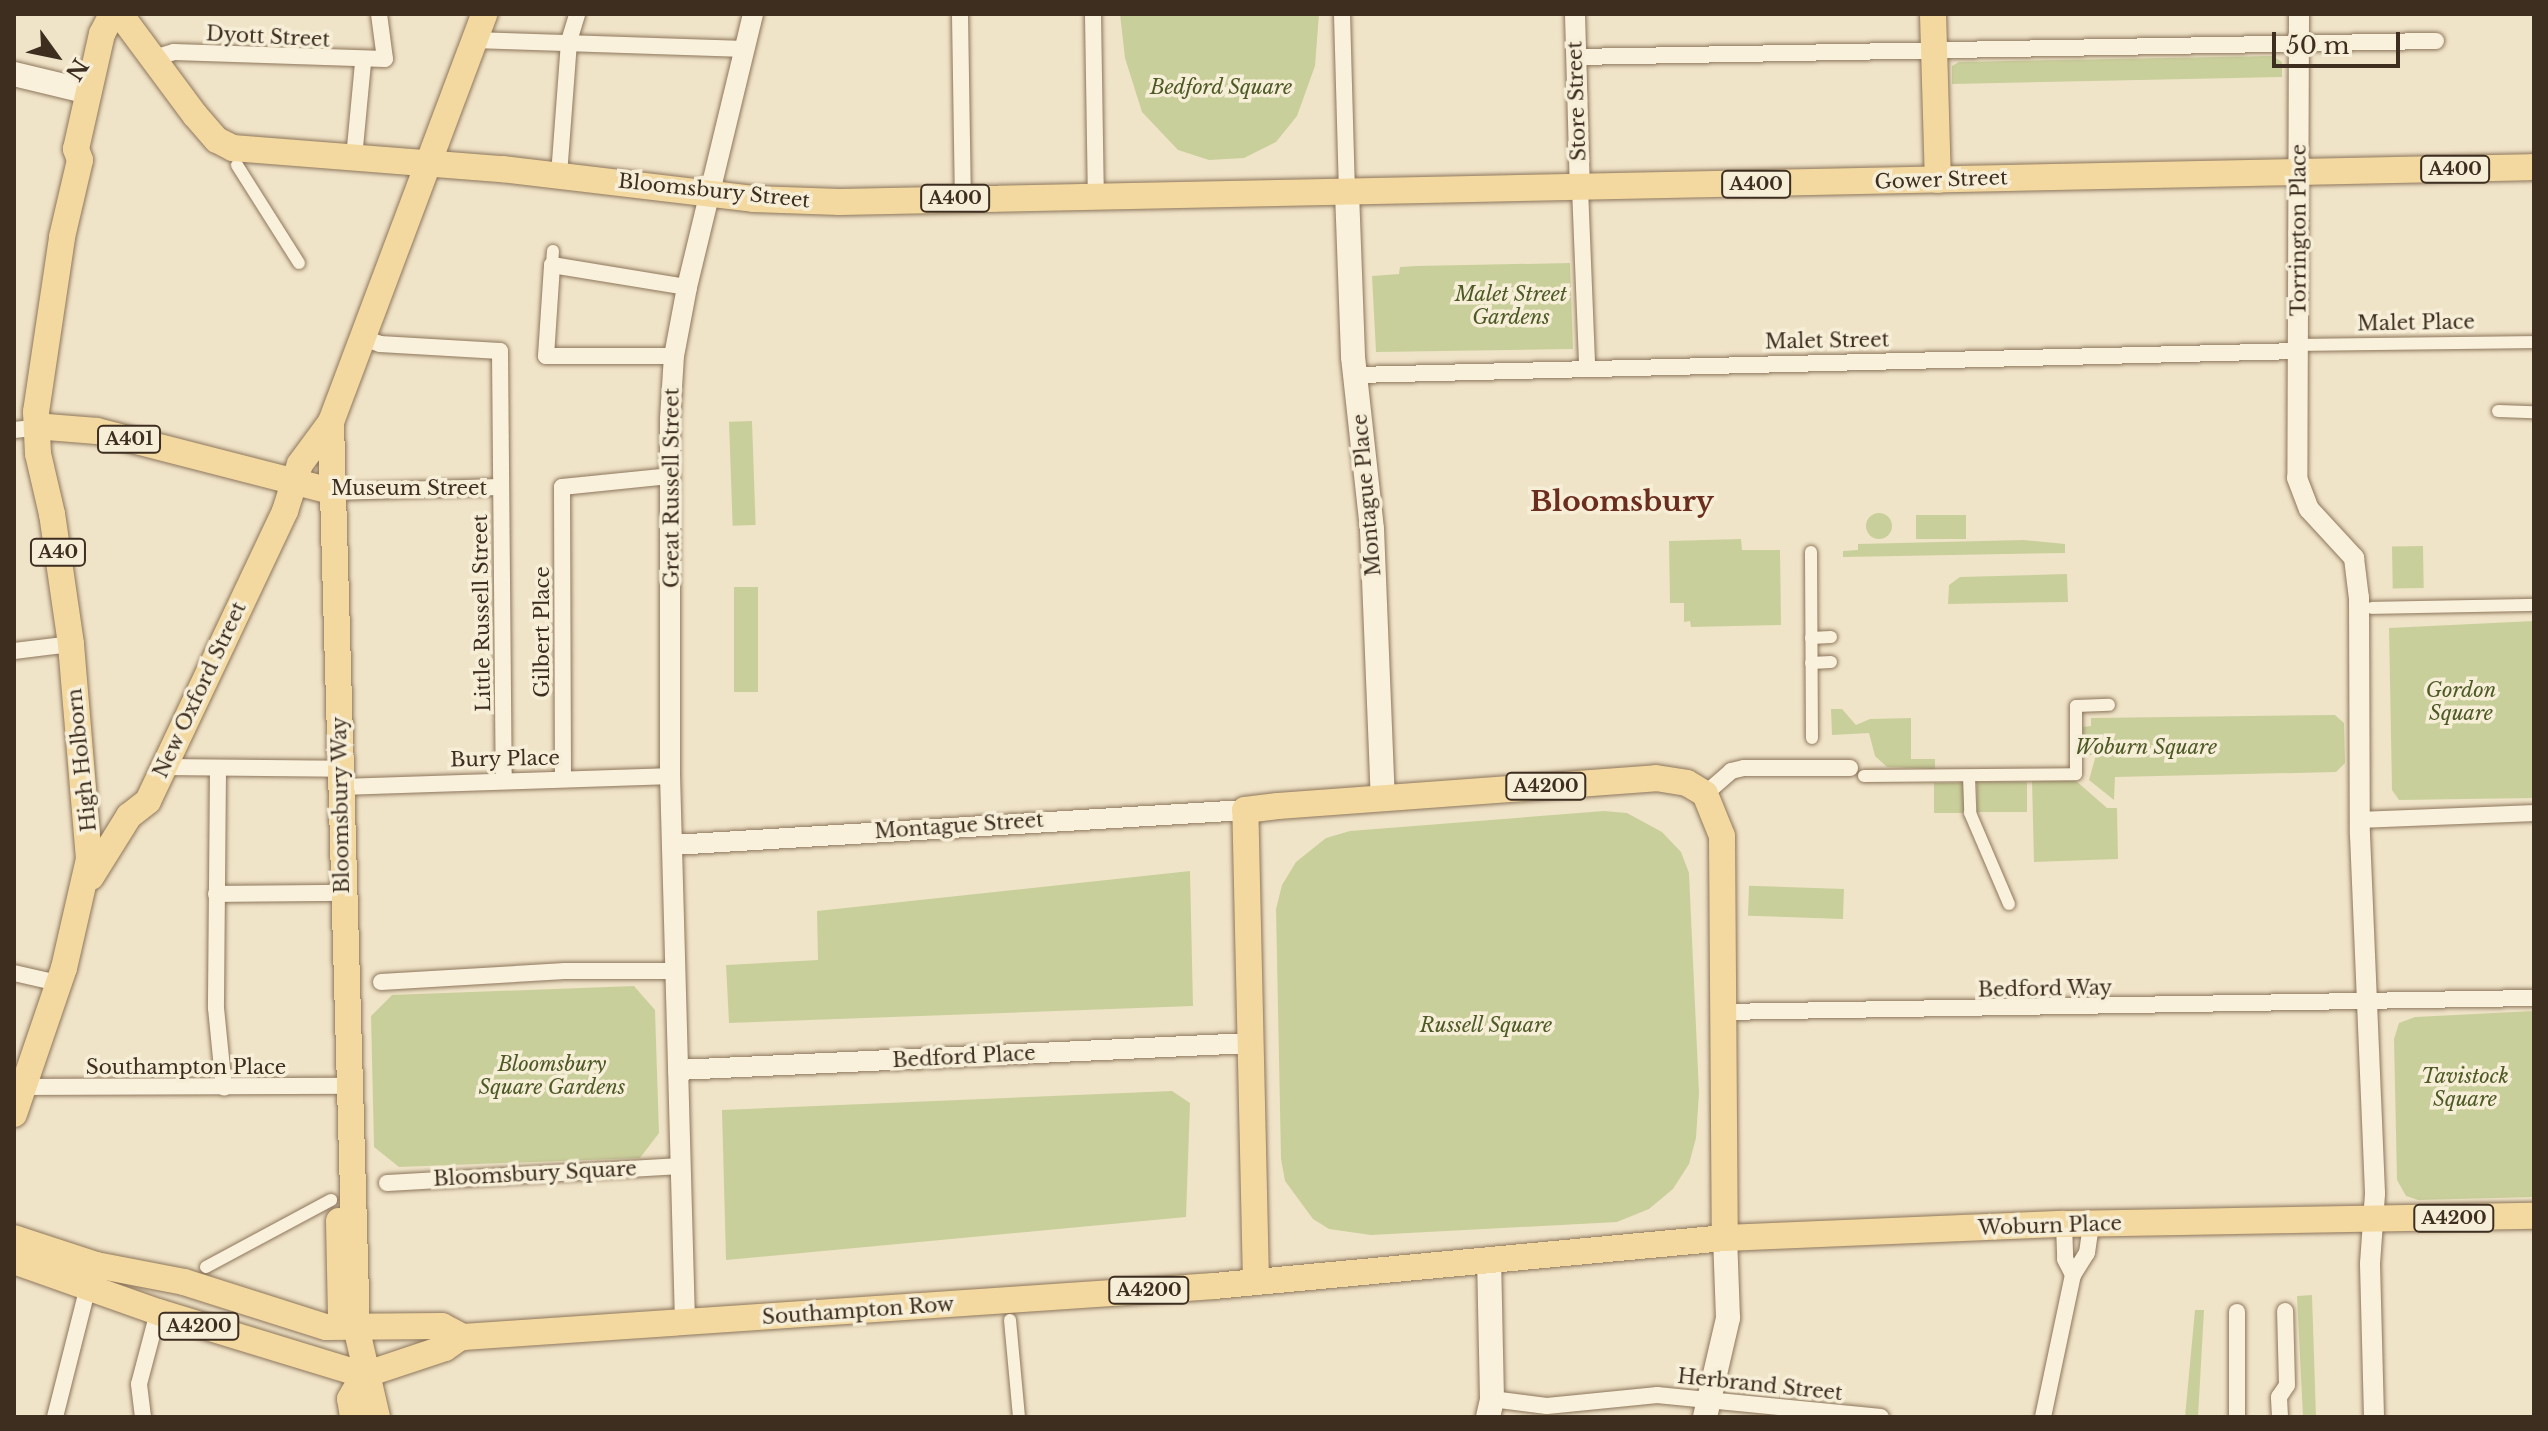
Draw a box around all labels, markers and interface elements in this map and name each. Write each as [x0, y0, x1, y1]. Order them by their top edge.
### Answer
north arrow [16, 16, 96, 96]
scale bar [2276, 16, 2404, 66]
street label: Dyott Street [205, 22, 331, 52]
text: 50 m [2286, 31, 2349, 60]
street label: Store Street [1563, 41, 1591, 161]
text: N [60, 53, 94, 85]
park label: Bedford Square [1150, 75, 1292, 99]
street label: Torrington Place [2287, 144, 2311, 316]
road number: A400 [2419, 155, 2491, 183]
street label: Gower Street [1874, 166, 2008, 194]
street label: Bloomsbury Street [617, 169, 811, 213]
road number: A400 [1720, 170, 1792, 198]
road number: A400 [919, 184, 991, 212]
park label: Malet Street Gardens [1455, 283, 1567, 330]
street label: Malet Place [2357, 310, 2475, 336]
street label: Malet Street [1765, 328, 1889, 354]
street label: Great Russell Street [660, 388, 684, 588]
street label: Montague Place [1348, 413, 1386, 577]
road number: A401 [97, 425, 161, 453]
street label: Museum Street [331, 476, 487, 500]
district label: Bloomsbury [1530, 485, 1714, 519]
street label: Little Russell Street [468, 514, 496, 712]
road number: A40 [28, 538, 88, 566]
street label: Gilbert Place [530, 566, 554, 698]
street label: New Oxford Street [149, 598, 251, 782]
park label: Gordon Square [2426, 678, 2496, 725]
street label: High Holborn [63, 687, 101, 833]
street label: Bloomsbury Way [327, 716, 355, 894]
park label: Woburn Square [2075, 735, 2217, 759]
street label: Bury Place [450, 746, 560, 772]
road number: A4200 [1504, 772, 1588, 800]
street label: Montague Street [874, 808, 1044, 844]
street label: Bedford Way [1977, 976, 2113, 1002]
park label: Russell Square [1419, 1013, 1553, 1037]
street label: Bedford Place [892, 1041, 1036, 1073]
park label: Bloomsbury Square Gardens [479, 1052, 625, 1099]
street label: Southampton Place [86, 1055, 286, 1079]
park label: Tavistock Square [2421, 1065, 2509, 1112]
street label: Bloomsbury Square [432, 1157, 638, 1191]
road number: A4200 [2412, 1204, 2496, 1232]
street label: Woburn Place [1978, 1211, 2122, 1241]
road number: A4200 [1107, 1276, 1191, 1304]
street label: Southampton Row [761, 1292, 955, 1330]
road number: A4200 [157, 1312, 241, 1340]
street label: Herbrand Street [1676, 1364, 1844, 1406]

